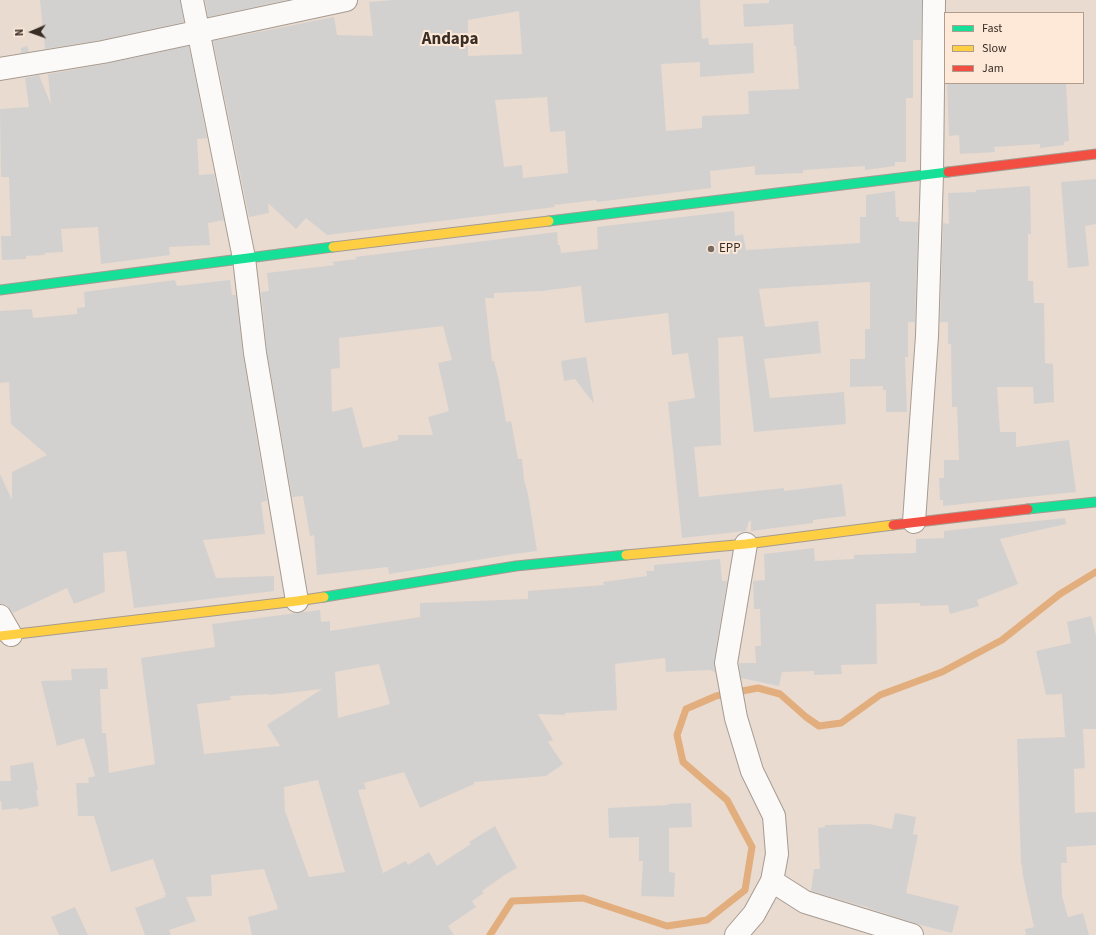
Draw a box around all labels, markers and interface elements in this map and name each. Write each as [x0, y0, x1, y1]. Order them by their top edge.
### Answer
north arrow [12, 12, 52, 52]
legend [944, 12, 1084, 84]
text: Fast [982, 20, 1002, 37]
text: N [12, 29, 27, 36]
district label: Andapa [422, 30, 478, 50]
text: Slow [982, 40, 1007, 57]
text: Jam [982, 60, 1004, 77]
place label: EPP [719, 241, 741, 257]
marker: EPP [706, 244, 716, 254]

